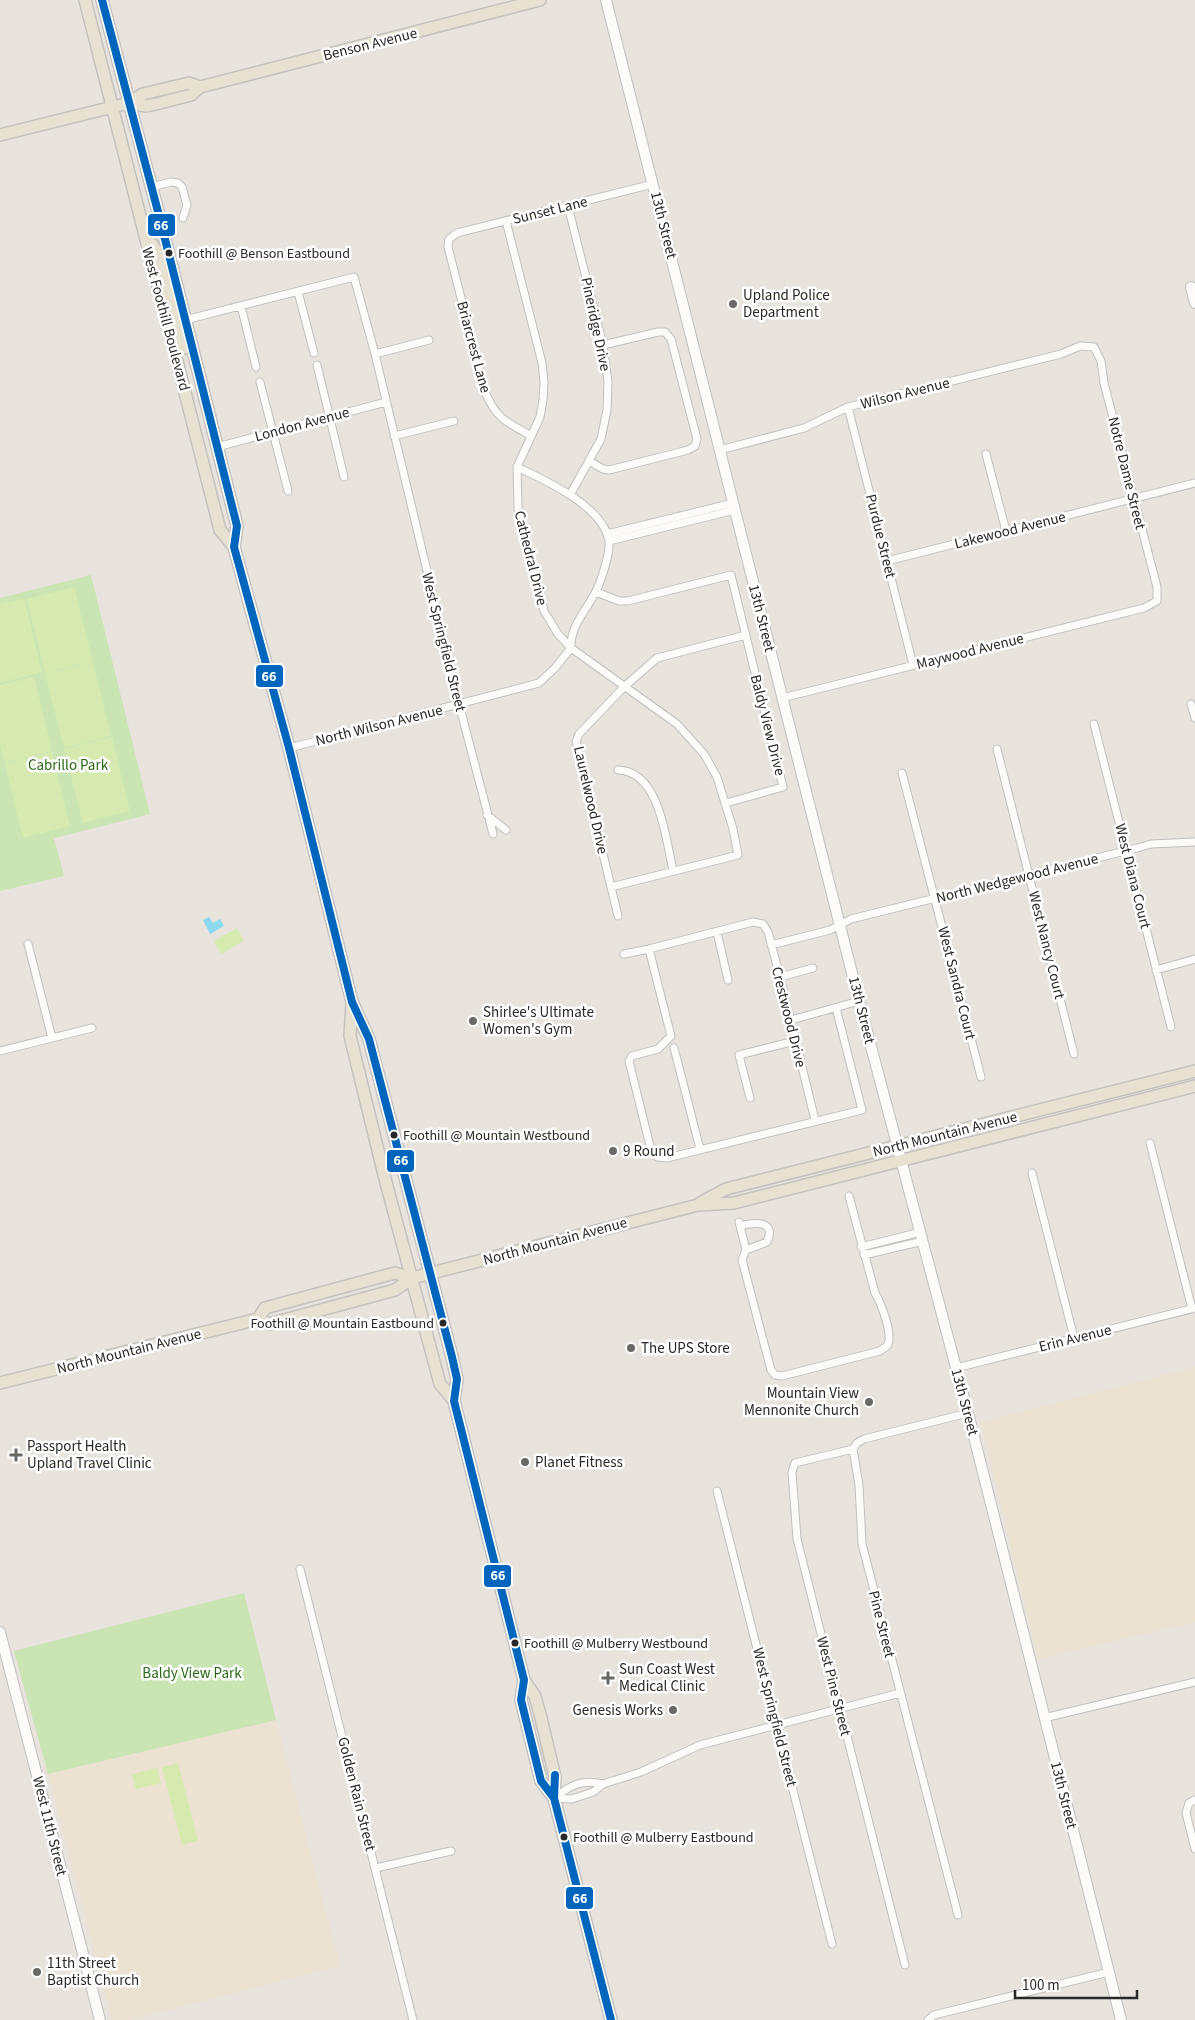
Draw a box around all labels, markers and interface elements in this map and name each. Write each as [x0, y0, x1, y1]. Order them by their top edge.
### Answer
street label: Benson Avenue [321, 23, 419, 66]
street label: 13th Street [645, 189, 682, 261]
street label: Sunset Lane [510, 191, 590, 230]
line badge: 66 [147, 213, 176, 237]
text: 66 [154, 216, 168, 236]
place label: Foothill @ Benson Eastbound [178, 244, 350, 264]
street label: West Foothill Boulevard [136, 245, 195, 393]
marker: Foothill @ Benson Eastbound [164, 248, 174, 258]
street label: Pineridge Drive [575, 275, 616, 373]
place label: Upland Police Department [743, 285, 830, 323]
marker: Upland Police Department [727, 298, 739, 310]
street label: Briarcrest Lane [451, 299, 496, 395]
street label: Wilson Avenue [858, 372, 952, 415]
street label: London Avenue [252, 402, 352, 447]
street label: Notre Dame Street [1102, 415, 1151, 532]
street label: Purdue Street [860, 492, 901, 580]
street label: Lakewood Avenue [952, 506, 1068, 554]
street label: Cathedral Drive [509, 509, 552, 608]
street label: West Springfield Street [416, 570, 471, 714]
street label: 13th Street [743, 582, 780, 654]
street label: Maywood Avenue [914, 628, 1026, 675]
line badge: 66 [255, 664, 284, 688]
text: 66 [262, 667, 276, 687]
street label: Baldy View Drive [745, 672, 790, 778]
street label: North Wilson Avenue [313, 700, 445, 751]
street label: Laurelwood Drive [568, 744, 613, 856]
park label: Cabrillo Park [28, 755, 109, 776]
street label: West Diana Court [1109, 821, 1156, 931]
street label: North Wedgewood Avenue [934, 848, 1100, 909]
street label: West Nancy Court [1023, 889, 1070, 1001]
street label: West Sandra Court [932, 924, 981, 1042]
street label: Crestwood Drive [766, 965, 811, 1070]
street label: 13th Street [843, 974, 880, 1046]
place label: Shirlee's Ultimate Women's Gym [483, 1002, 594, 1040]
marker: Shirlee's Ultimate Women's Gym [467, 1015, 479, 1027]
street label: North Mountain Avenue [871, 1106, 1020, 1163]
place label: Foothill @ Mountain Westbound [403, 1126, 590, 1146]
marker: Foothill @ Mountain Westbound [389, 1130, 399, 1140]
place label: 9 Round [623, 1141, 675, 1162]
marker: 9 Round [607, 1145, 619, 1157]
line badge: 66 [386, 1149, 415, 1173]
text: 66 [394, 1151, 408, 1171]
street label: North Mountain Avenue [481, 1212, 629, 1271]
place label: Foothill @ Mountain Eastbound [250, 1314, 434, 1334]
marker: Foothill @ Mountain Eastbound [438, 1318, 448, 1328]
street label: Erin Avenue [1037, 1319, 1114, 1358]
street label: North Mountain Avenue [55, 1323, 204, 1380]
place label: The UPS Store [641, 1338, 730, 1359]
marker: The UPS Store [625, 1342, 637, 1354]
street label: 13th Street [945, 1366, 984, 1438]
place label: Mountain View Mennonite Church [744, 1383, 859, 1421]
marker: Mountain View Mennonite Church [863, 1396, 875, 1408]
place label: Passport Health Upland Travel Clinic [27, 1436, 152, 1474]
marker: Passport Health Upland Travel Clinic [9, 1448, 23, 1462]
place label: Planet Fitness [535, 1452, 623, 1473]
marker: Planet Fitness [519, 1456, 531, 1468]
line badge: 66 [483, 1564, 512, 1588]
text: 66 [491, 1566, 505, 1586]
street label: Pine Street [863, 1588, 900, 1660]
place label: Foothill @ Mulberry Westbound [524, 1634, 708, 1654]
street label: West Pine Street [811, 1634, 856, 1738]
marker: Foothill @ Mulberry Westbound [510, 1638, 520, 1648]
street label: West Springfield Street [747, 1645, 802, 1789]
place label: Sun Coast West Medical Clinic [619, 1659, 715, 1697]
park label: Baldy View Park [142, 1663, 242, 1684]
marker: Sun Coast West Medical Clinic [601, 1671, 615, 1685]
place label: Genesis Works [573, 1700, 663, 1721]
marker: Genesis Works [667, 1704, 679, 1716]
street label: Golden Rain Street [332, 1735, 381, 1853]
street label: 13th Street [1045, 1759, 1082, 1831]
street label: West 11th Street [27, 1774, 72, 1878]
place label: Foothill @ Mulberry Eastbound [573, 1828, 754, 1848]
marker: Foothill @ Mulberry Eastbound [559, 1832, 569, 1842]
line badge: 66 [565, 1886, 594, 1910]
text: 66 [573, 1889, 587, 1909]
place label: 11th Street Baptist Church [47, 1953, 139, 1991]
marker: 11th Street Baptist Church [31, 1966, 43, 1978]
scale bar [1015, 1968, 1138, 2000]
text: 100 m [1022, 1975, 1060, 1996]

